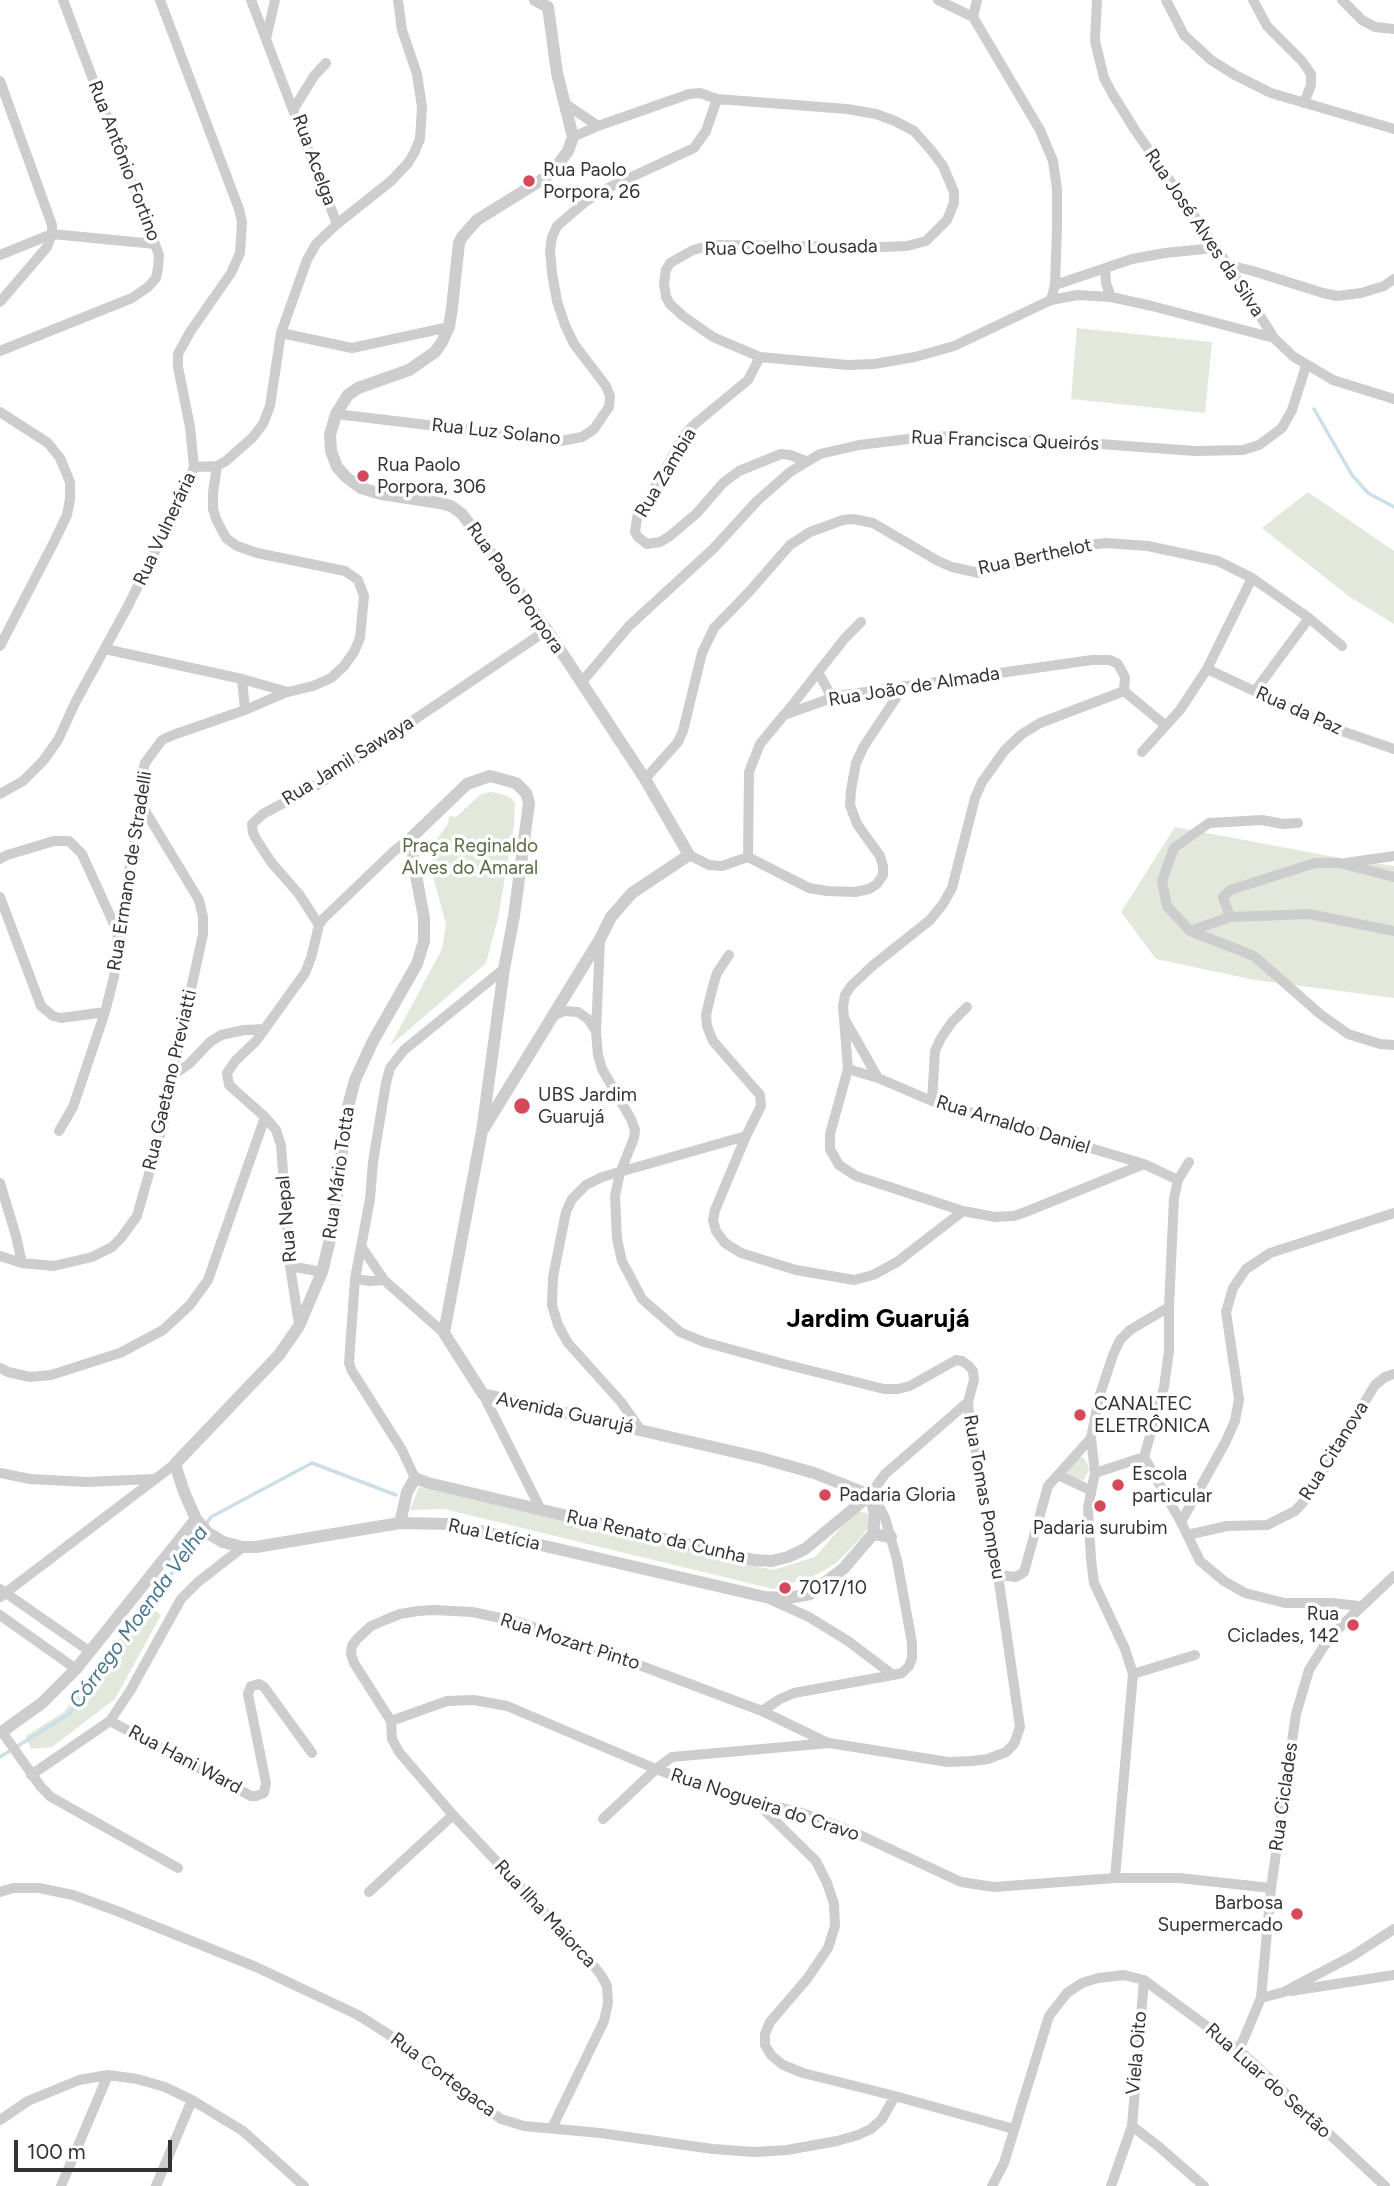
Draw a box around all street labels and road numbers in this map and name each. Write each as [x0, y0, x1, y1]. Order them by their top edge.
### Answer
street label: Rua Antônio Fortino [83, 78, 165, 244]
street label: Rua Acelga [287, 111, 341, 209]
street label: Rua José Alves da Silva [1139, 145, 1269, 321]
street label: Rua Coelho Lousada [704, 235, 878, 261]
street label: Rua Luz Solano [430, 414, 562, 450]
street label: Rua Zambia [630, 424, 702, 522]
street label: Rua Francisca Queirós [910, 426, 1100, 456]
street label: Rua Vulnerária [129, 469, 201, 589]
street label: Rua Paolo Porpora [461, 518, 569, 658]
street label: Rua Berthelot [976, 534, 1094, 580]
street label: Rua João de Almada [827, 662, 1001, 712]
street label: Rua da Paz [1252, 682, 1346, 740]
street label: Rua Jamil Sawaya [278, 711, 418, 811]
street label: Rua Ermano de Stradelli [103, 769, 157, 973]
street label: Rua Gaetano Previatti [138, 987, 202, 1173]
street label: Rua Arnaldo Daniel [933, 1091, 1093, 1159]
street label: Rua Mário Totta [318, 1105, 360, 1241]
street label: Rua Nepal [272, 1175, 302, 1263]
street label: Avenida Guarujá [494, 1387, 636, 1439]
street label: Rua Citanova [1295, 1397, 1373, 1505]
street label: Rua Tomas Pompeu [958, 1413, 1010, 1581]
street label: Rua Renato da Cunha [564, 1505, 748, 1569]
street label: Rua Letícia [446, 1514, 542, 1556]
street label: Rua Mozart Pinto [497, 1609, 643, 1675]
street label: Rua Hani Ward [124, 1721, 246, 1799]
street label: Rua Ciclades [1265, 1741, 1303, 1853]
street label: Rua Nogueira do Cravo [668, 1764, 862, 1846]
street label: Rua Ilha Maiorca [489, 1855, 601, 1973]
street label: Viela Oito [1122, 2010, 1152, 2096]
street label: Rua Luar do Sertão [1200, 2019, 1336, 2143]
street label: Rua Cortegaca [386, 2028, 500, 2122]

